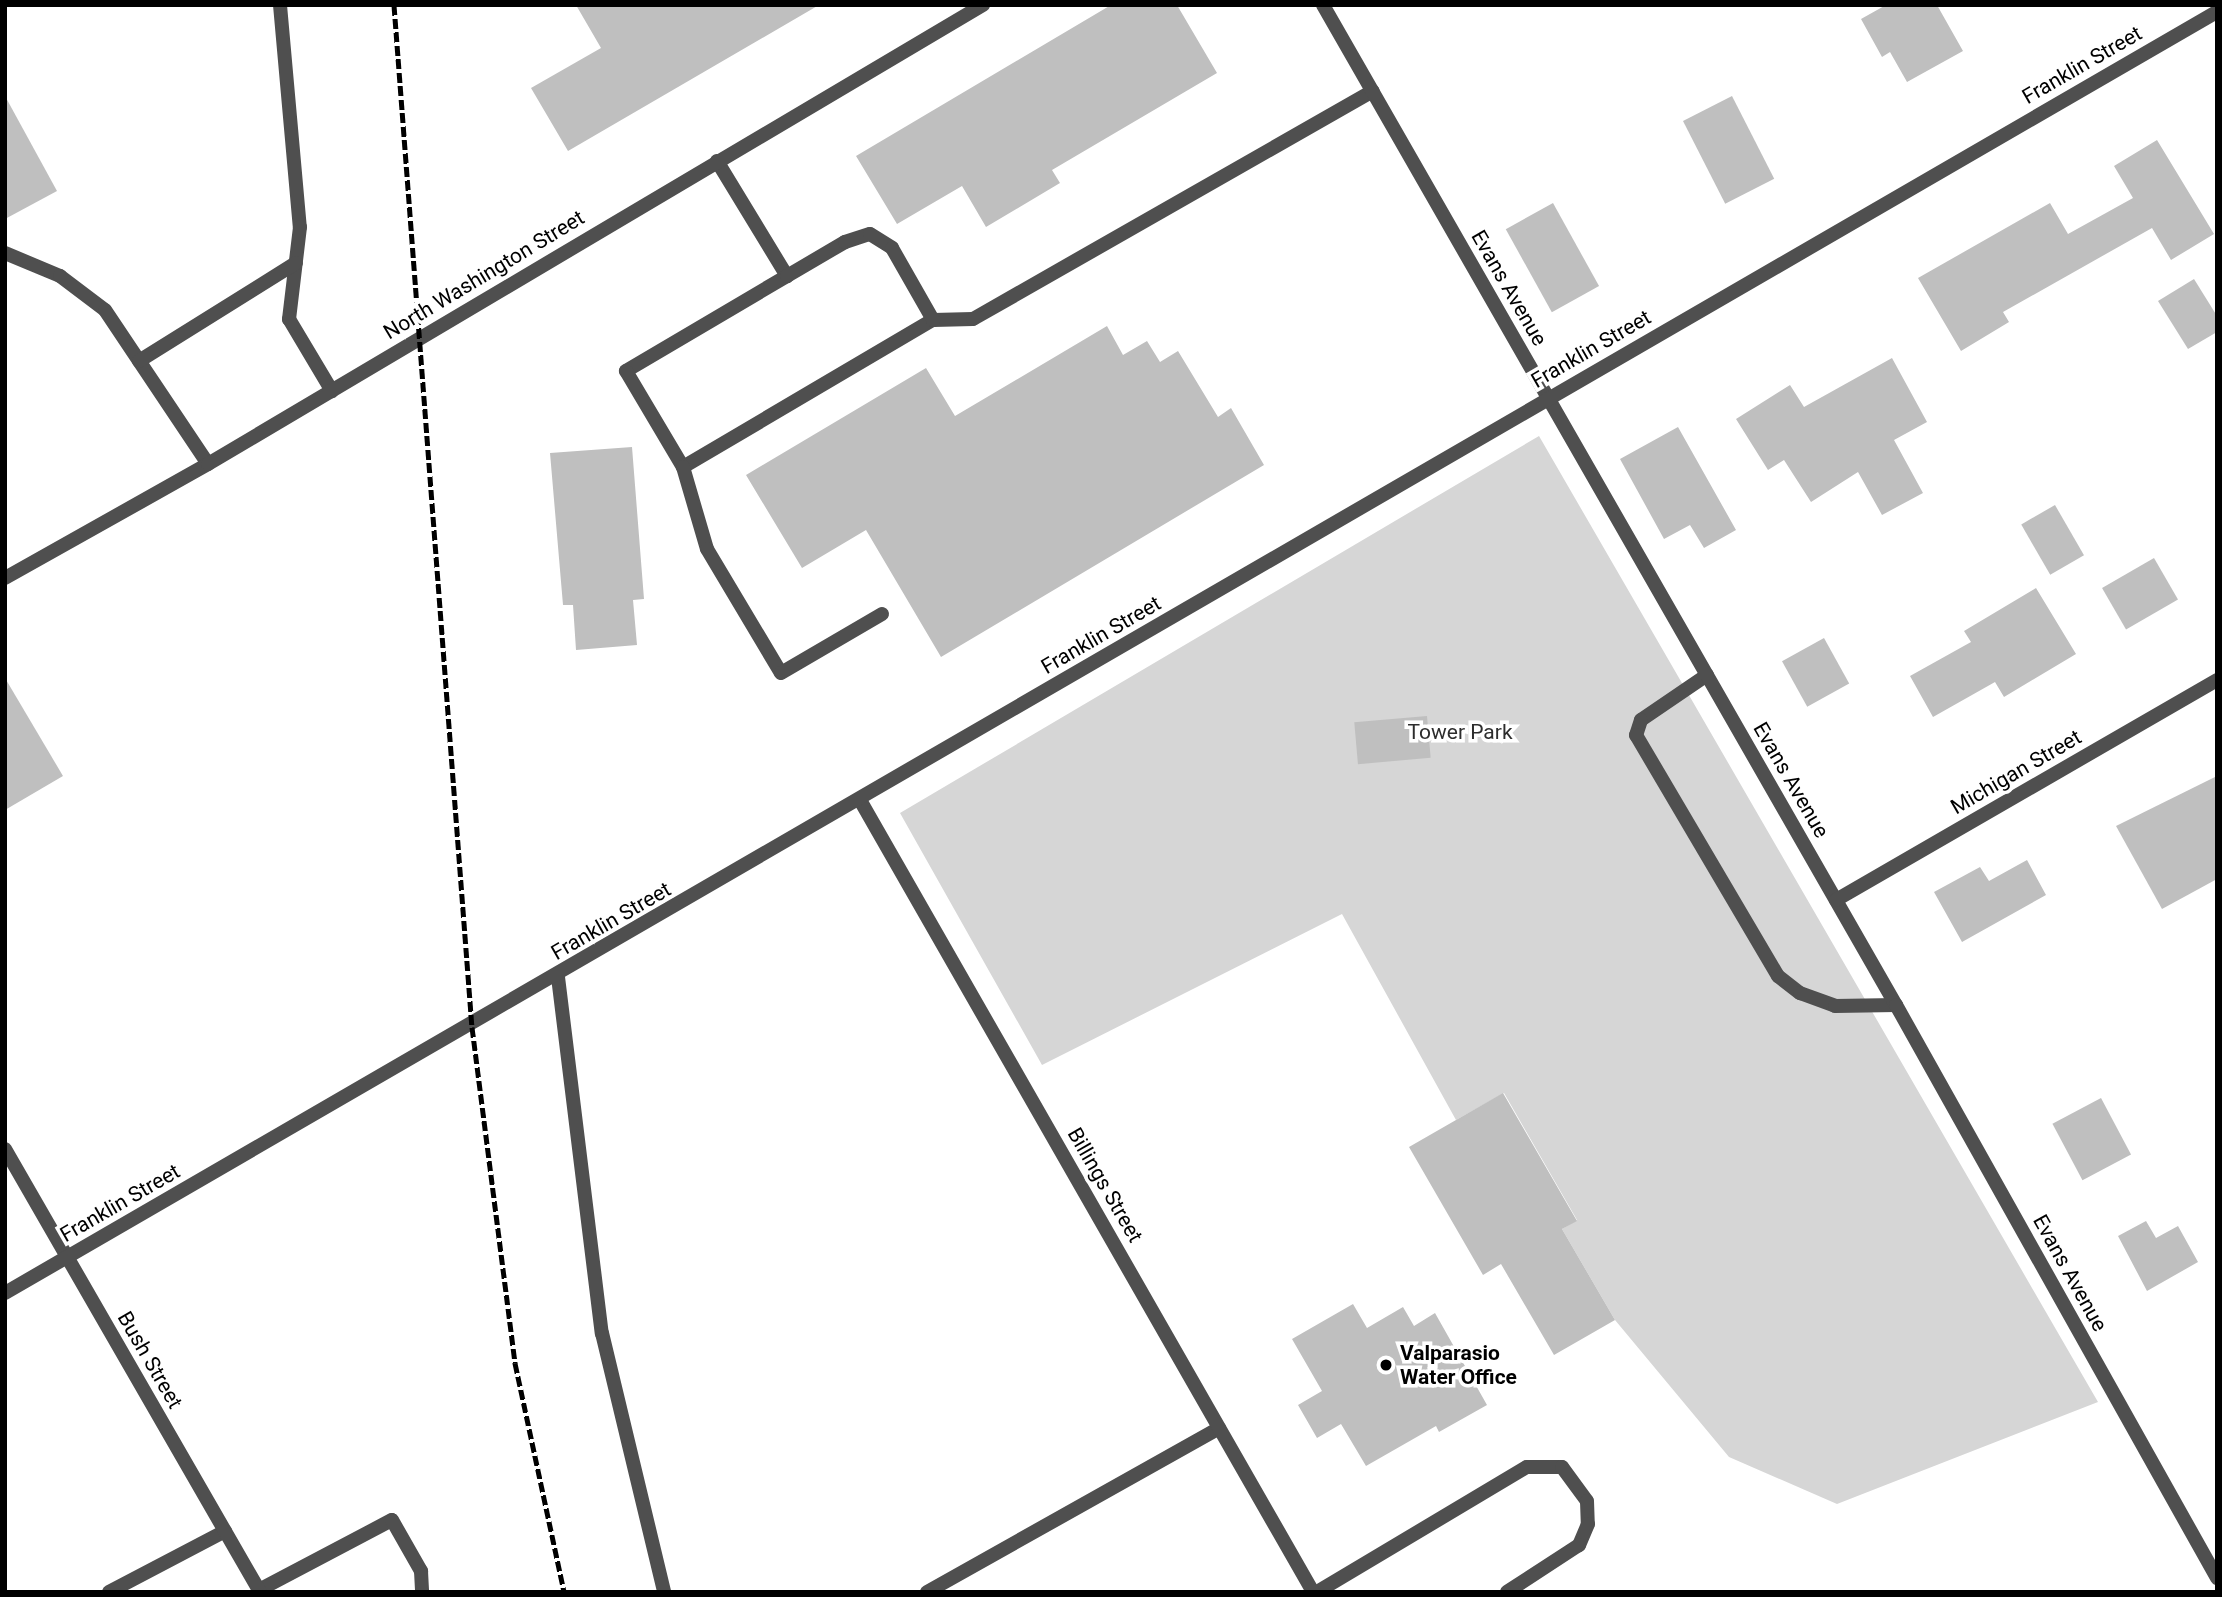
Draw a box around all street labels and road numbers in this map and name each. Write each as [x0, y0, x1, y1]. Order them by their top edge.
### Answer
street label: Franklin Street [2018, 21, 2146, 109]
street label: North Washington Street [379, 205, 589, 345]
street label: Evans Avenue [1466, 226, 1552, 350]
street label: Franklin Street [1527, 305, 1655, 393]
street label: Franklin Street [1037, 591, 1165, 679]
street label: Evans Avenue [1748, 718, 1834, 842]
street label: Michigan Street [1946, 724, 2086, 820]
street label: Franklin Street [547, 877, 675, 965]
street label: Billings Street [1062, 1123, 1148, 1247]
street label: Franklin Street [56, 1159, 184, 1247]
street label: Evans Avenue [2028, 1210, 2112, 1336]
street label: Bush Street [112, 1307, 188, 1413]

